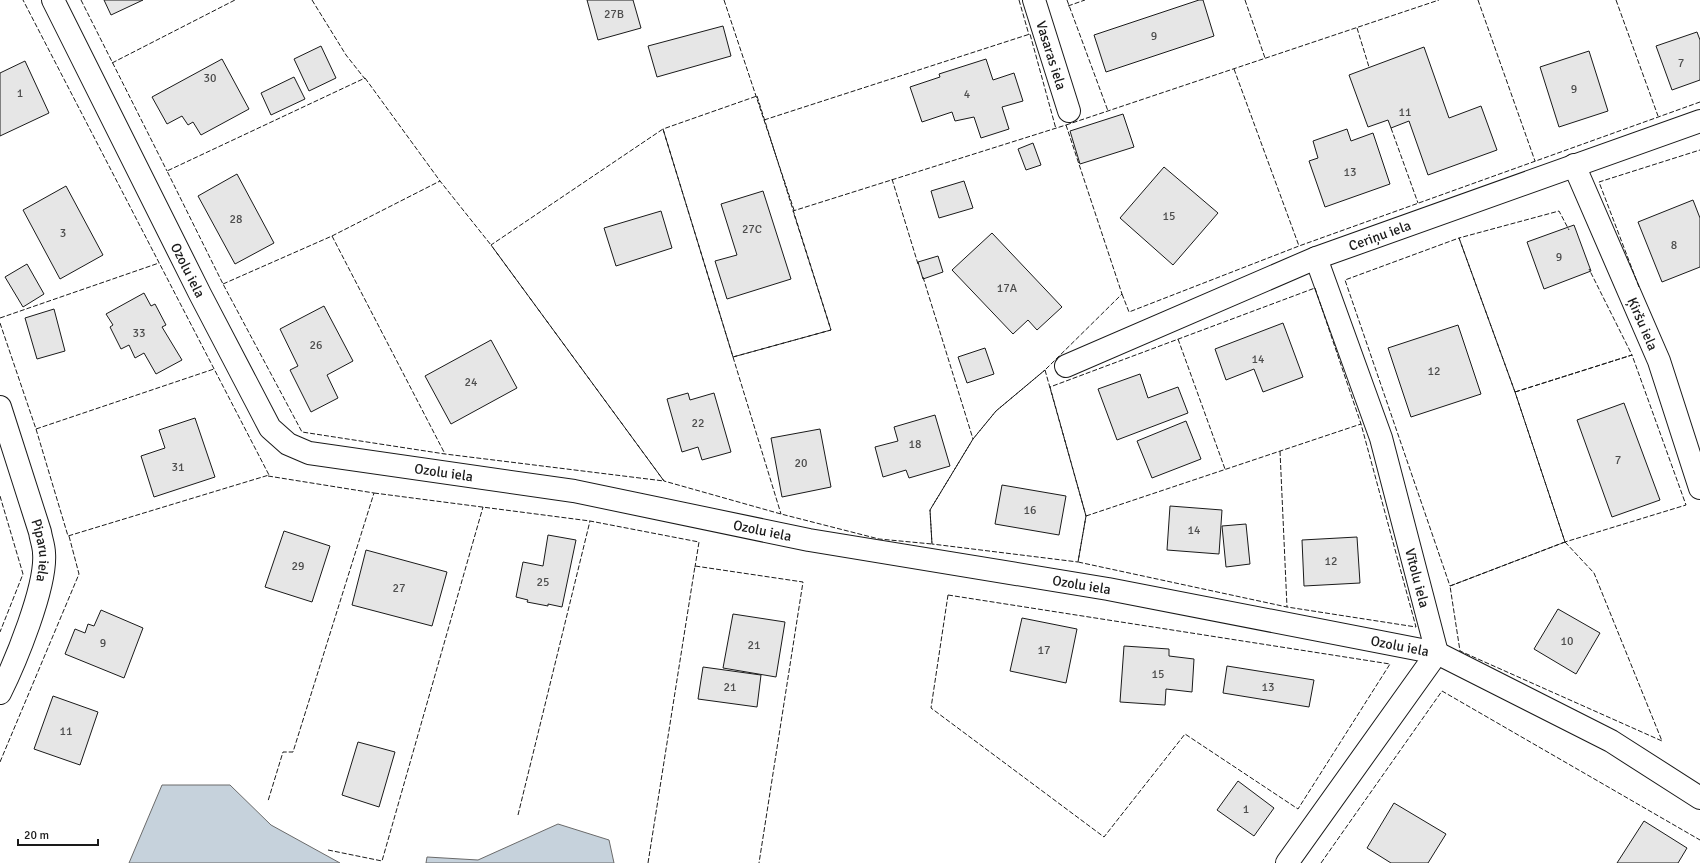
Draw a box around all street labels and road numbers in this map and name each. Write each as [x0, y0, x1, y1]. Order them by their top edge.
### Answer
street label: Vasaras iela [1032, 19, 1070, 92]
street label: Ceriņu iela [1346, 217, 1413, 255]
street label: Ozolu iela [167, 240, 208, 301]
street label: Ķiršu iela [1623, 295, 1661, 353]
street label: Ozolu iela [413, 460, 474, 485]
street label: Ozolu iela [732, 516, 793, 545]
street label: Piparu iela [27, 517, 52, 583]
street label: Vītolu iela [1401, 547, 1433, 610]
street label: Ozolu iela [1051, 572, 1112, 598]
street label: Ozolu iela [1369, 632, 1431, 660]

